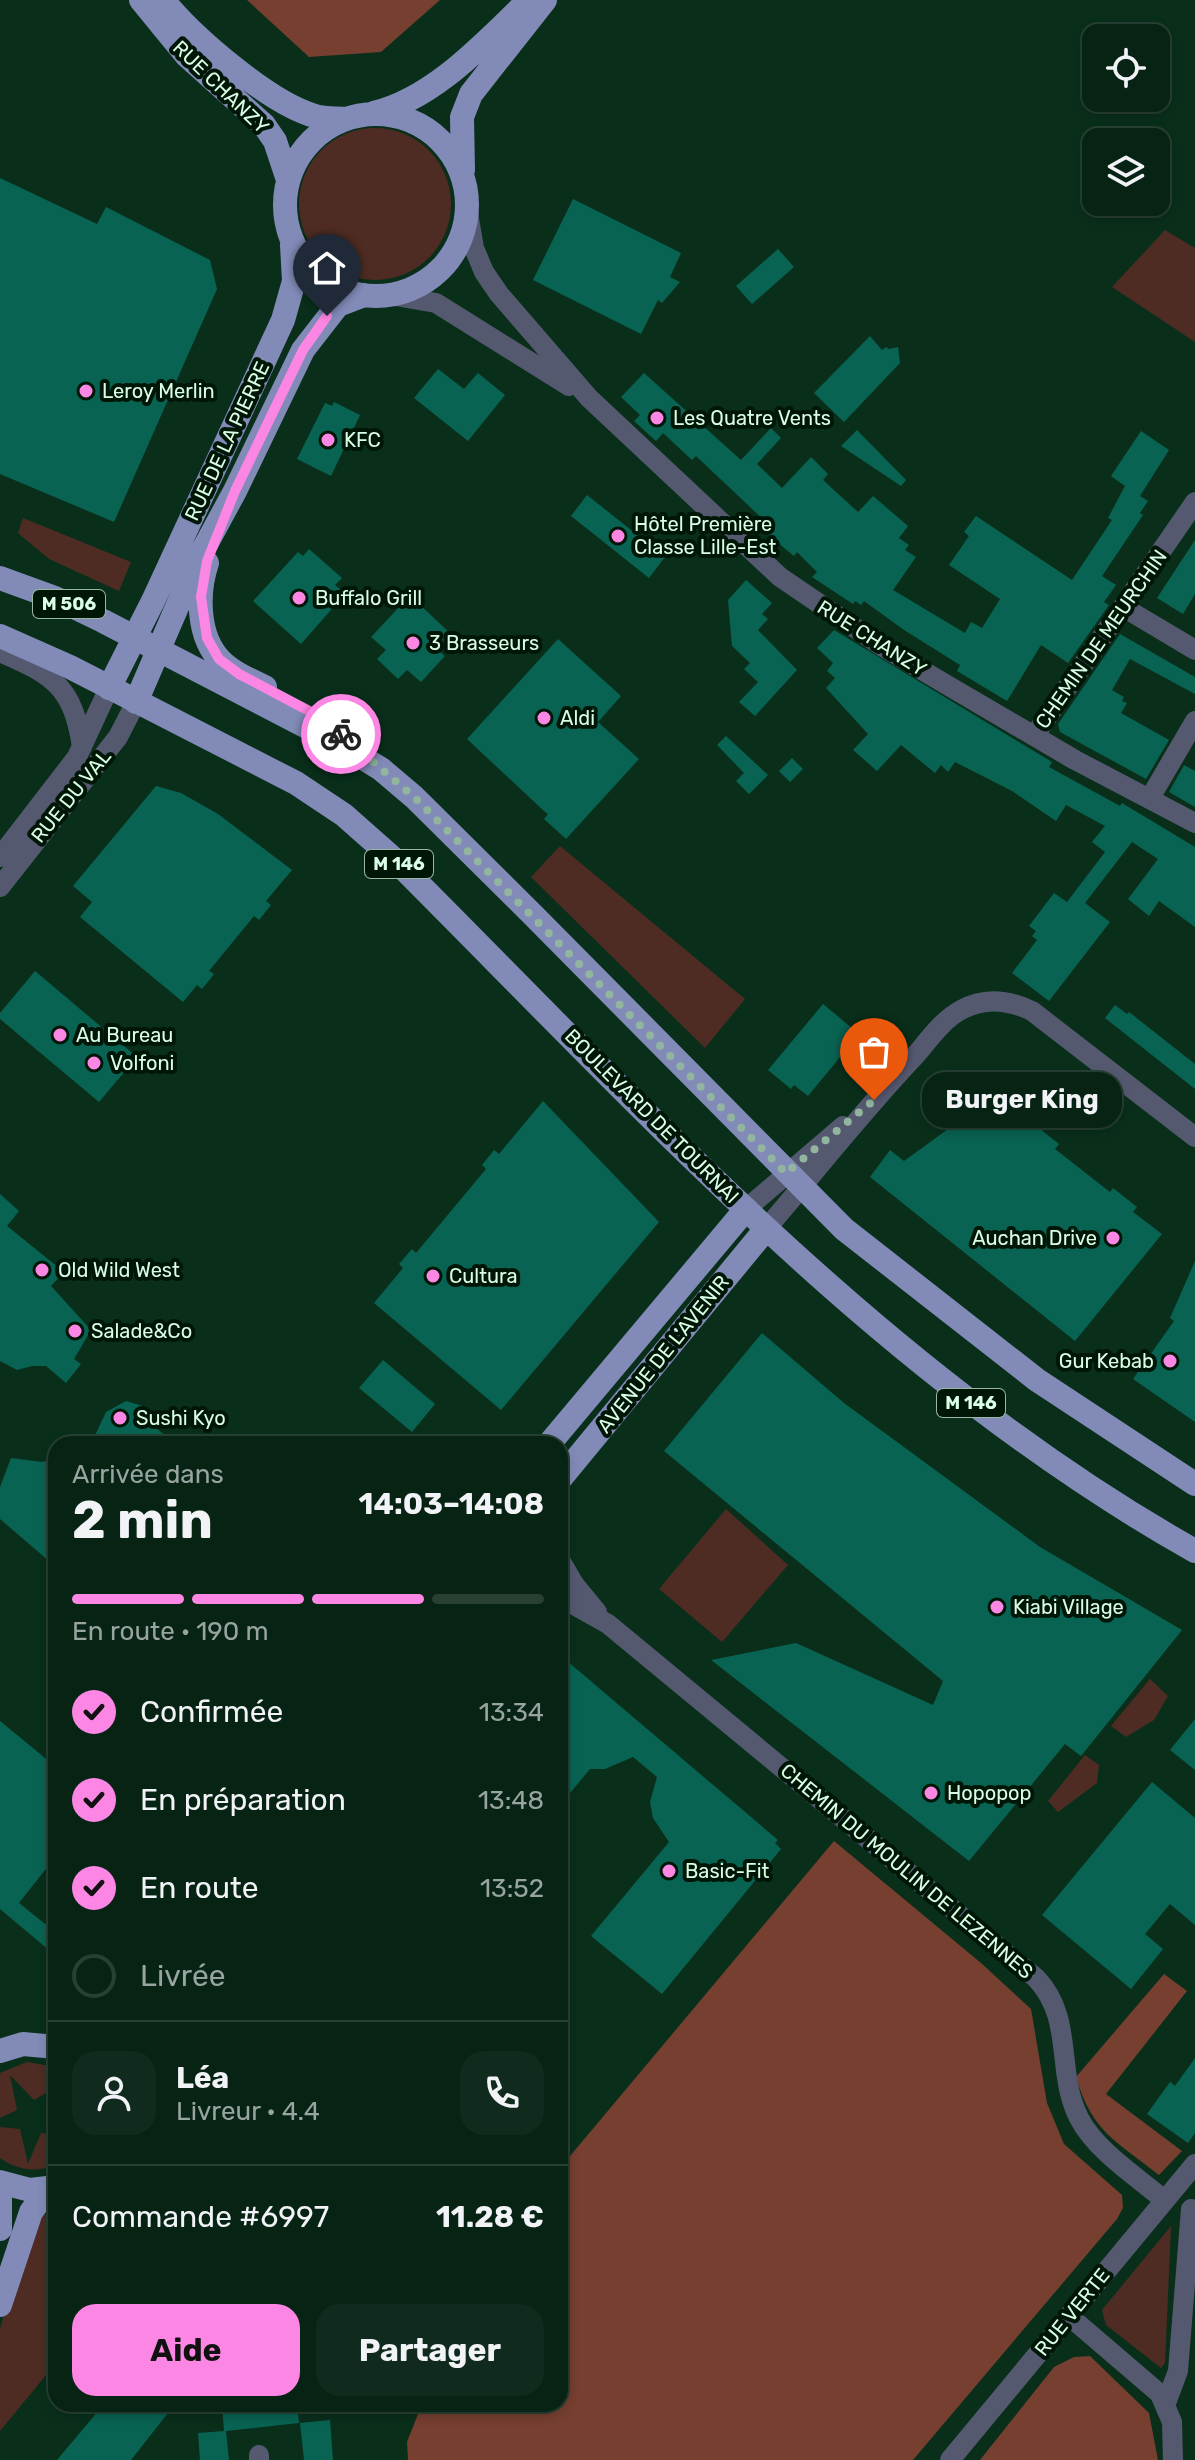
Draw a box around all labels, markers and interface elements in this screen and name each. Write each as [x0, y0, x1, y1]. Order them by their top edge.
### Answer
map controls [1082, 24, 1170, 216]
button: locate [1082, 24, 1170, 112]
street label: RUE CHANZY [168, 35, 274, 139]
button: layers [1082, 128, 1170, 216]
pin [293, 234, 361, 316]
icon: home [305, 246, 349, 290]
street label: RUE DE LA PIERRE [180, 358, 274, 524]
place label: Leroy Merlin [102, 379, 215, 403]
marker: Leroy Merlin [77, 382, 95, 400]
place label: Les Quatre Vents [673, 406, 831, 430]
marker: Les Quatre Vents [648, 409, 666, 427]
place label: KFC [344, 428, 381, 452]
marker: KFC [319, 431, 337, 449]
place label: Hôtel Première Classe Lille-Est [634, 512, 777, 559]
marker: Hôtel Première Classe Lille-Est [609, 527, 627, 545]
street label: CHEMIN DE MEURCHIN [1030, 545, 1172, 733]
place label: Buffalo Grill [315, 586, 422, 610]
marker: Buffalo Grill [290, 589, 308, 607]
road number: M 506 [33, 590, 105, 618]
street label: RUE CHANZY [813, 595, 931, 681]
place label: 3 Brasseurs [429, 631, 539, 655]
marker: 3 Brasseurs [404, 634, 422, 652]
courier [301, 694, 381, 774]
place label: Aldi [560, 706, 595, 730]
marker: Aldi [535, 709, 553, 727]
icon: bike [319, 712, 363, 756]
street label: RUE DU VAL [26, 745, 116, 847]
road number: M 146 [365, 850, 433, 878]
pin [840, 1018, 908, 1100]
place label: Au Bureau [76, 1023, 173, 1047]
street label: BOULEVARD DE TOURNAI [560, 1024, 744, 1208]
marker: Au Bureau [51, 1026, 69, 1044]
icon: bag [852, 1030, 896, 1074]
place label: Volfoni [110, 1051, 174, 1075]
marker: Volfoni [85, 1054, 103, 1072]
callout: Burger King [922, 1072, 1122, 1128]
text: Burger King [945, 1084, 1099, 1115]
place label: Auchan Drive [972, 1226, 1097, 1250]
marker: Auchan Drive [1104, 1229, 1122, 1247]
place label: Old Wild West [58, 1258, 180, 1282]
marker: Old Wild West [33, 1261, 51, 1279]
place label: Cultura [449, 1264, 518, 1288]
marker: Cultura [424, 1267, 442, 1285]
street label: AVENUE DE L'AVENIR [592, 1270, 734, 1438]
place label: Salade&Co [91, 1319, 192, 1343]
marker: Salade&Co [66, 1322, 84, 1340]
place label: Gur Kebab [1059, 1349, 1154, 1373]
marker: Gur Kebab [1161, 1352, 1179, 1370]
road number: M 146 [937, 1389, 1005, 1417]
place label: Sushi Kyo [136, 1406, 226, 1430]
marker: Sushi Kyo [111, 1409, 129, 1427]
text: Arrivée dans [72, 1459, 224, 1490]
text: 14:03–14:08 [359, 1486, 544, 1522]
text: 2 min [72, 1489, 213, 1551]
place label: Kiabi Village [1013, 1595, 1124, 1619]
marker: Kiabi Village [988, 1598, 1006, 1616]
text: En route · 190 m [72, 1616, 269, 1647]
icon: check [72, 1690, 116, 1734]
text: Confirmée [140, 1694, 283, 1730]
text: 13:34 [479, 1697, 544, 1728]
street label: CHEMIN DU MOULIN DE LEZENNES [776, 1758, 1038, 1984]
icon: check [72, 1778, 116, 1822]
place label: Hopopop [947, 1781, 1031, 1805]
text: En préparation [140, 1782, 346, 1818]
marker: Hopopop [922, 1784, 940, 1802]
text: 13:48 [478, 1785, 544, 1816]
place label: Basic-Fit [685, 1859, 770, 1883]
marker: Basic-Fit [660, 1862, 678, 1880]
icon: check [72, 1866, 116, 1910]
text: En route [140, 1870, 259, 1906]
text: 13:52 [480, 1873, 544, 1904]
text: Livrée [140, 1958, 225, 1994]
button: person [72, 2051, 156, 2135]
button: phone [460, 2051, 544, 2135]
text: Léa [176, 2060, 229, 2096]
text: Livreur · 4.4 [176, 2096, 320, 2127]
text: Commande #6997 [72, 2199, 329, 2235]
text: 11.28 € [436, 2199, 544, 2235]
street label: RUE VERTE [1029, 2263, 1115, 2361]
button: Aide [72, 2304, 300, 2396]
button: Partager [316, 2304, 544, 2396]

